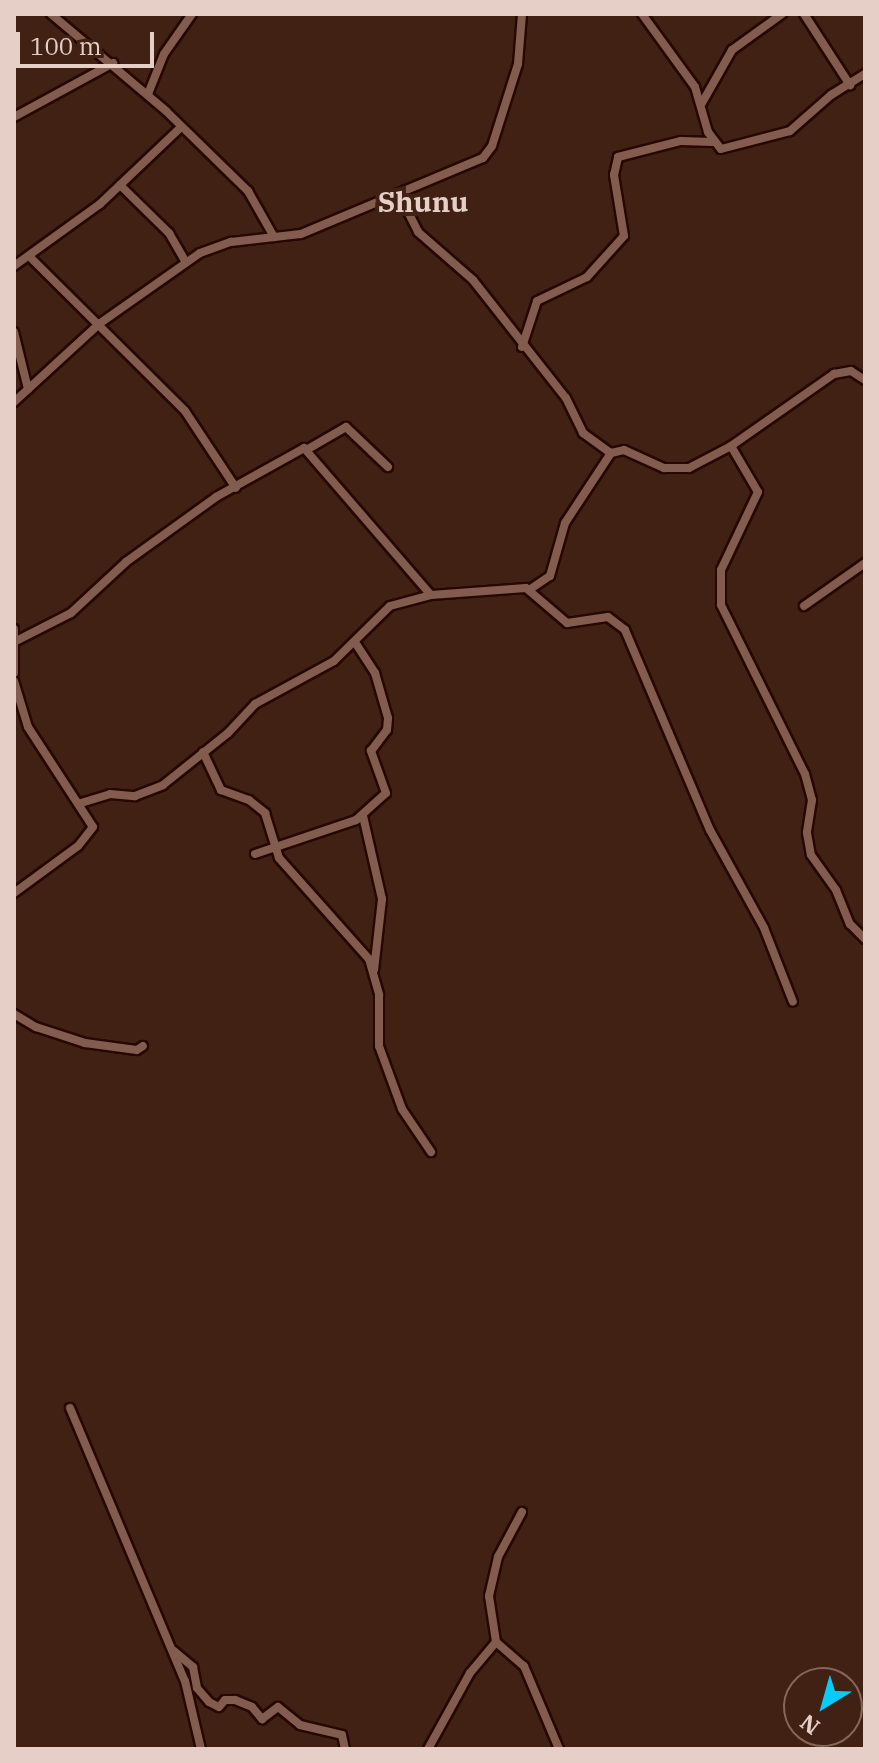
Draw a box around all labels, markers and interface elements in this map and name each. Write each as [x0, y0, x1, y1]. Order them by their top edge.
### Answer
scale bar [20, 16, 158, 66]
text: 100 m [30, 30, 102, 62]
district label: Shunu [378, 185, 468, 219]
north arrow [783, 1667, 863, 1747]
text: N [794, 1708, 825, 1742]

